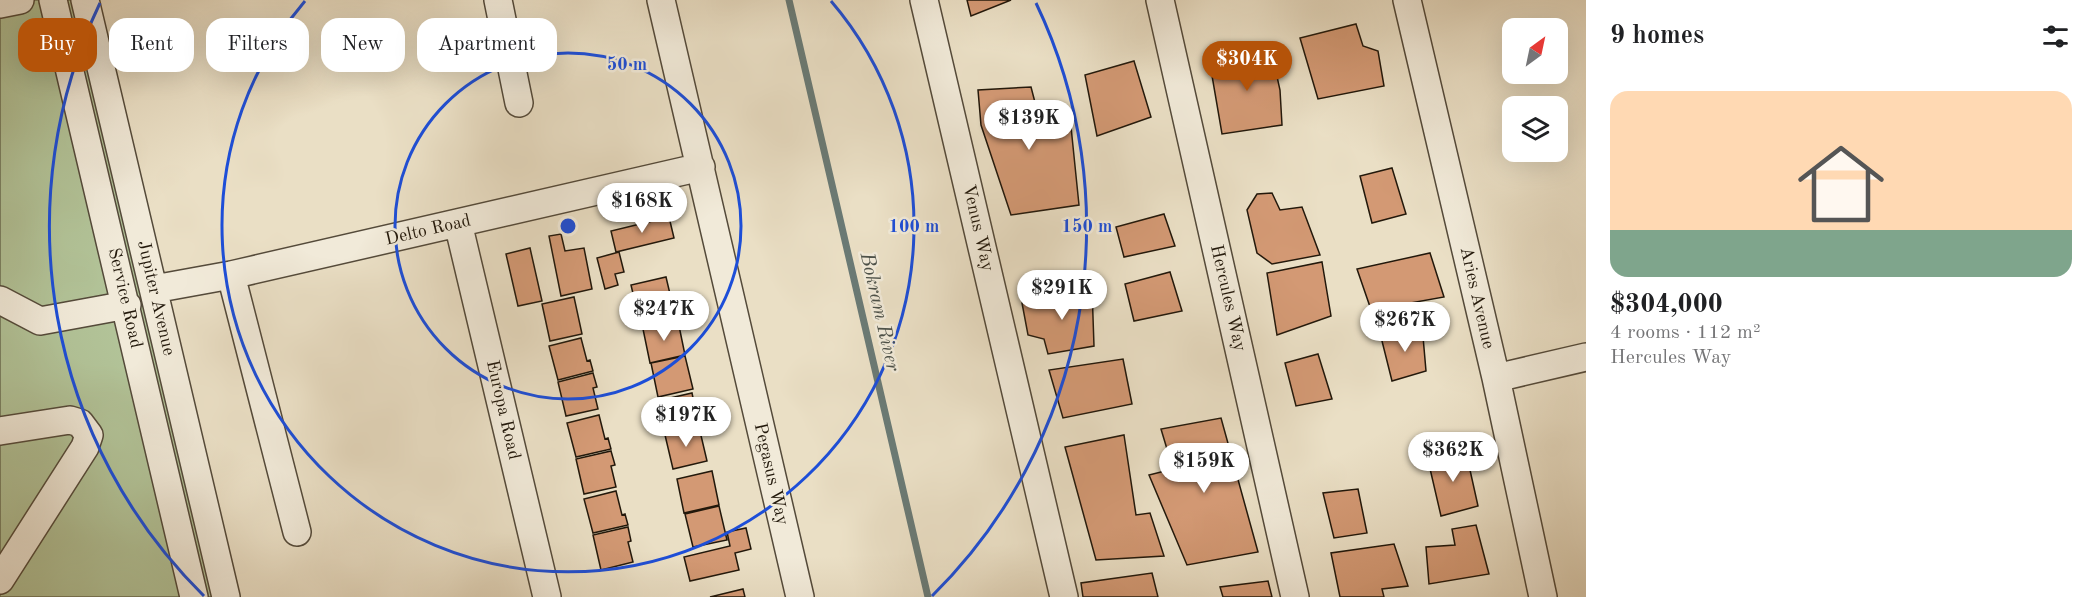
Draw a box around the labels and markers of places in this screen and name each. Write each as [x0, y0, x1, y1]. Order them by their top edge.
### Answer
pin: $304K [1205, 41, 1289, 92]
pin: $139K [987, 100, 1071, 151]
pin: $168K [600, 183, 684, 234]
centre of rings [558, 216, 578, 236]
pin: $291K [1020, 270, 1104, 321]
pin: $247K [622, 291, 706, 342]
pin: $267K [1363, 302, 1447, 353]
pin: $197K [644, 397, 728, 448]
pin: $362K [1411, 432, 1495, 483]
pin: $159K [1162, 443, 1246, 494]

